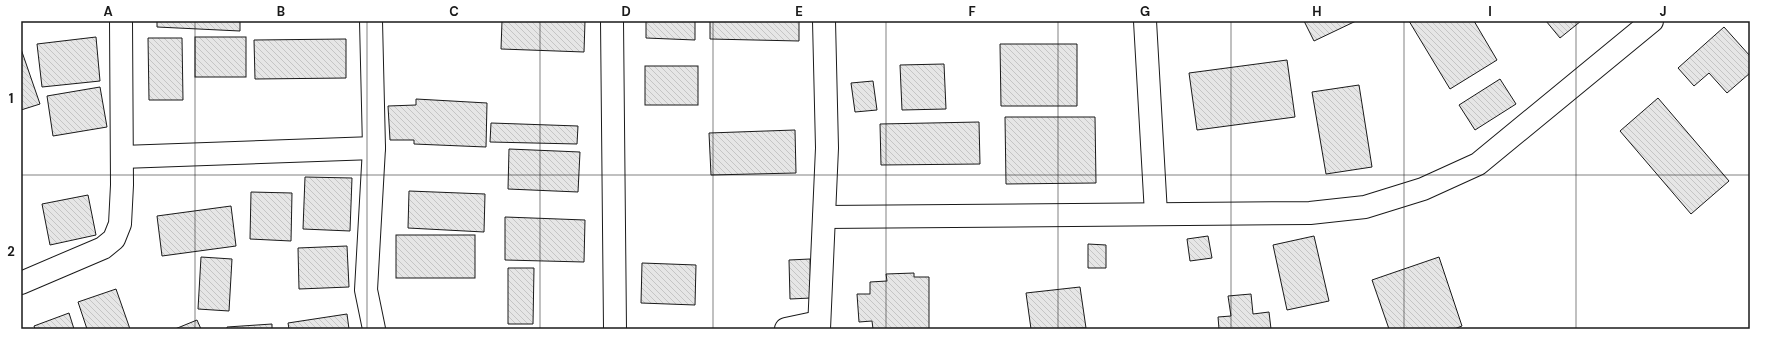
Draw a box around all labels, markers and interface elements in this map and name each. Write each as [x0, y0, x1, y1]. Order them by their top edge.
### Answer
text: A [103, 3, 113, 20]
text: B [277, 3, 285, 20]
text: C [449, 3, 459, 20]
text: D [621, 3, 631, 20]
text: E [795, 3, 803, 20]
text: F [968, 3, 976, 20]
text: G [1140, 3, 1150, 20]
text: H [1312, 3, 1322, 20]
text: I [1488, 3, 1492, 20]
text: J [1659, 3, 1667, 20]
text: 1 [9, 90, 13, 107]
text: 2 [7, 243, 15, 260]

